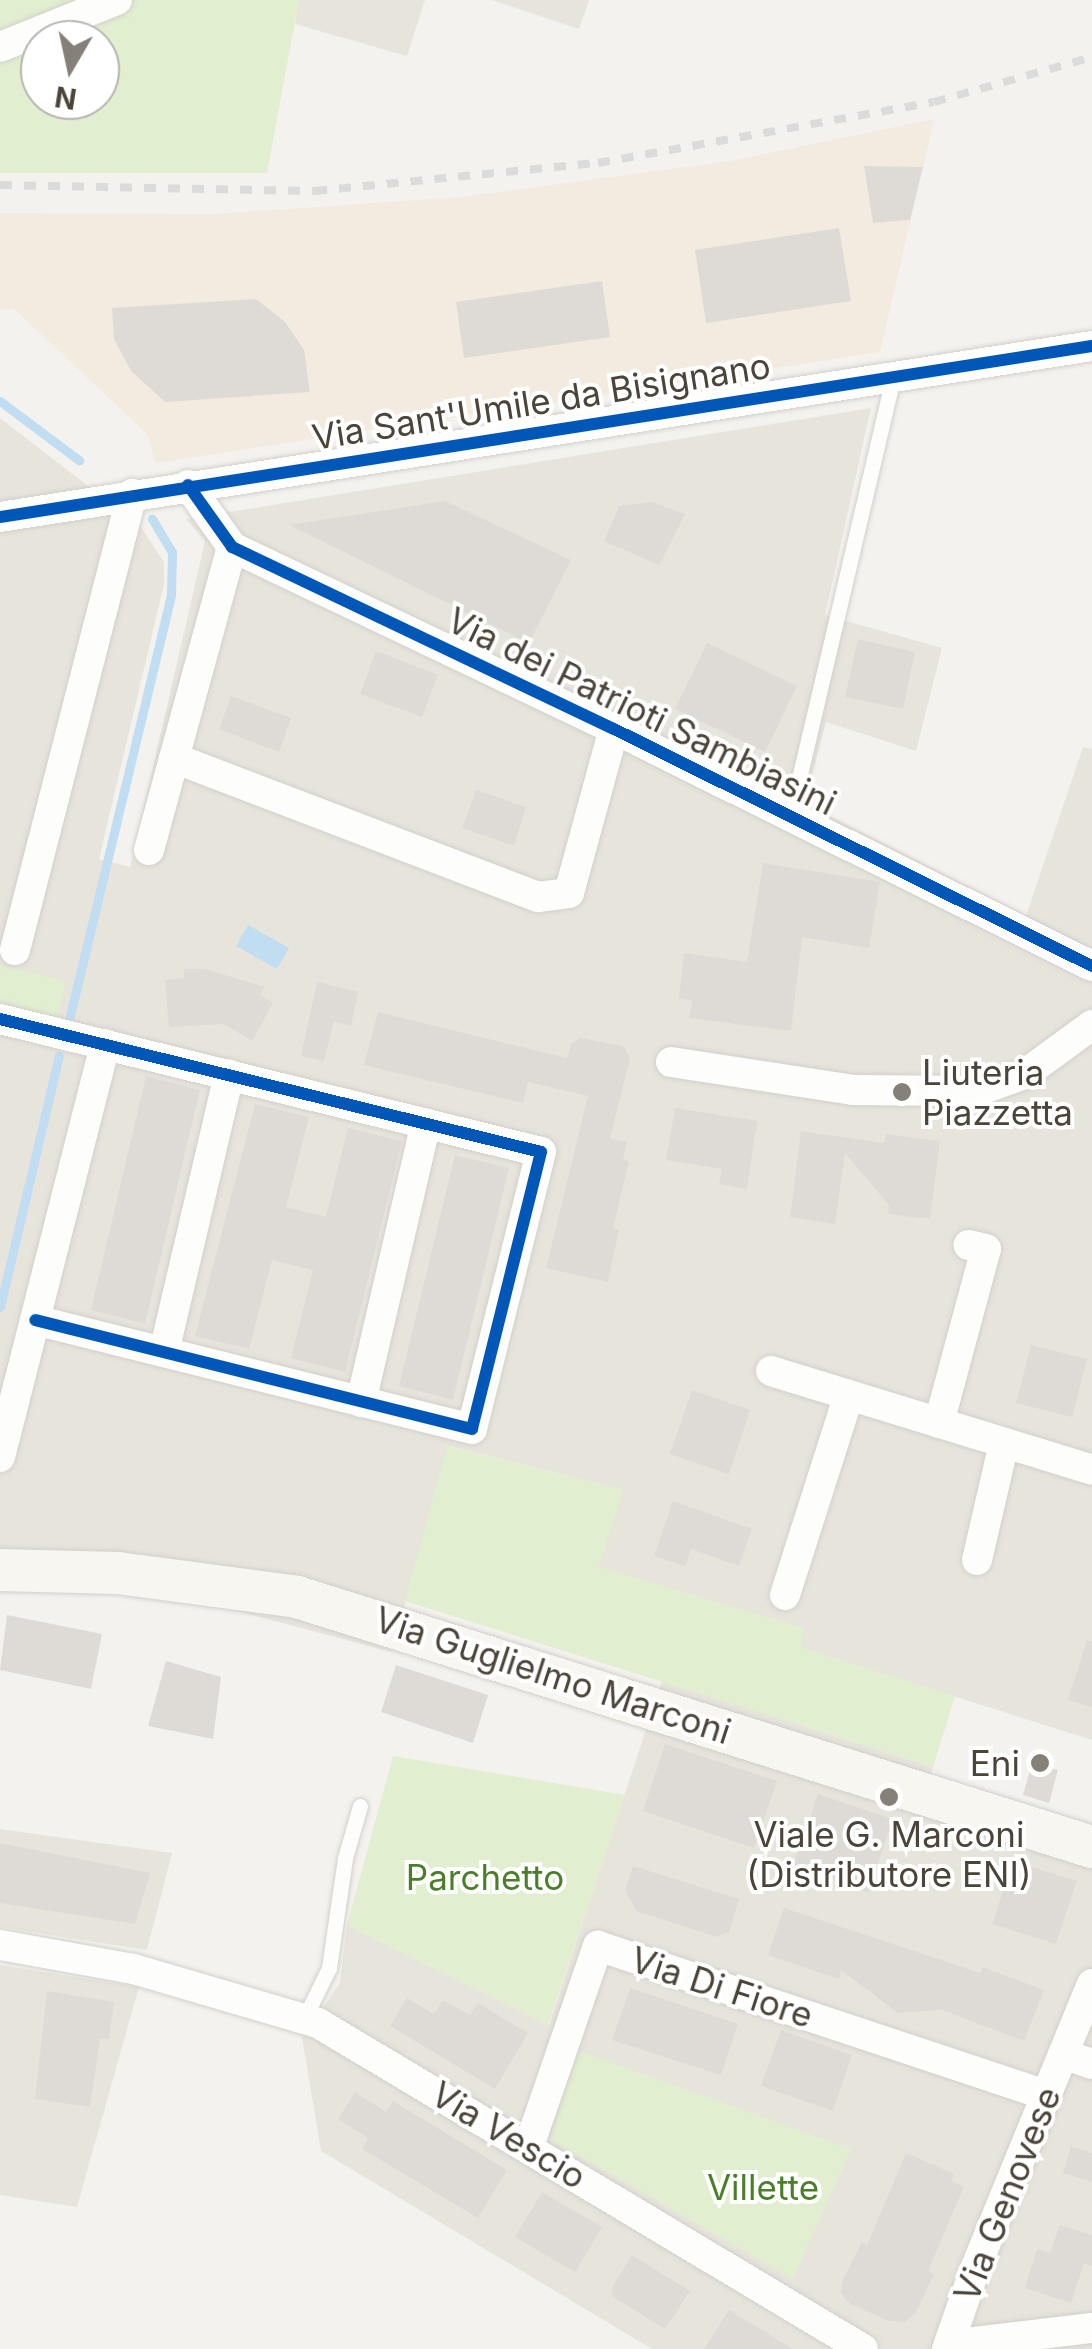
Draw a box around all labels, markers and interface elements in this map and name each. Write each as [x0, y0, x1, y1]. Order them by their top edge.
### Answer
north arrow [20, 20, 120, 120]
text: N [52, 79, 79, 116]
street label: Via Sant'Umile da Bisignano [309, 344, 773, 458]
street label: Via dei Patrioti Sambiasini [441, 599, 843, 823]
place label: Liuteria Piazzetta [922, 1051, 1073, 1133]
marker: Liuteria Piazzetta [891, 1081, 913, 1103]
street label: Via Guglielmo Marconi [370, 1598, 736, 1752]
place label: Eni [970, 1742, 1020, 1784]
marker: Eni [1029, 1752, 1051, 1774]
marker: Viale G. Marconi (Distributore ENI) [878, 1786, 900, 1808]
place label: Viale G. Marconi (Distributore ENI) [746, 1813, 1032, 1895]
park label: Parchetto [406, 1856, 564, 1898]
street label: Via Di Fiore [626, 1938, 818, 2036]
street label: Via Vescio [424, 2072, 594, 2198]
street label: Via Genovese [945, 2080, 1069, 2308]
park label: Villette [707, 2166, 819, 2208]

